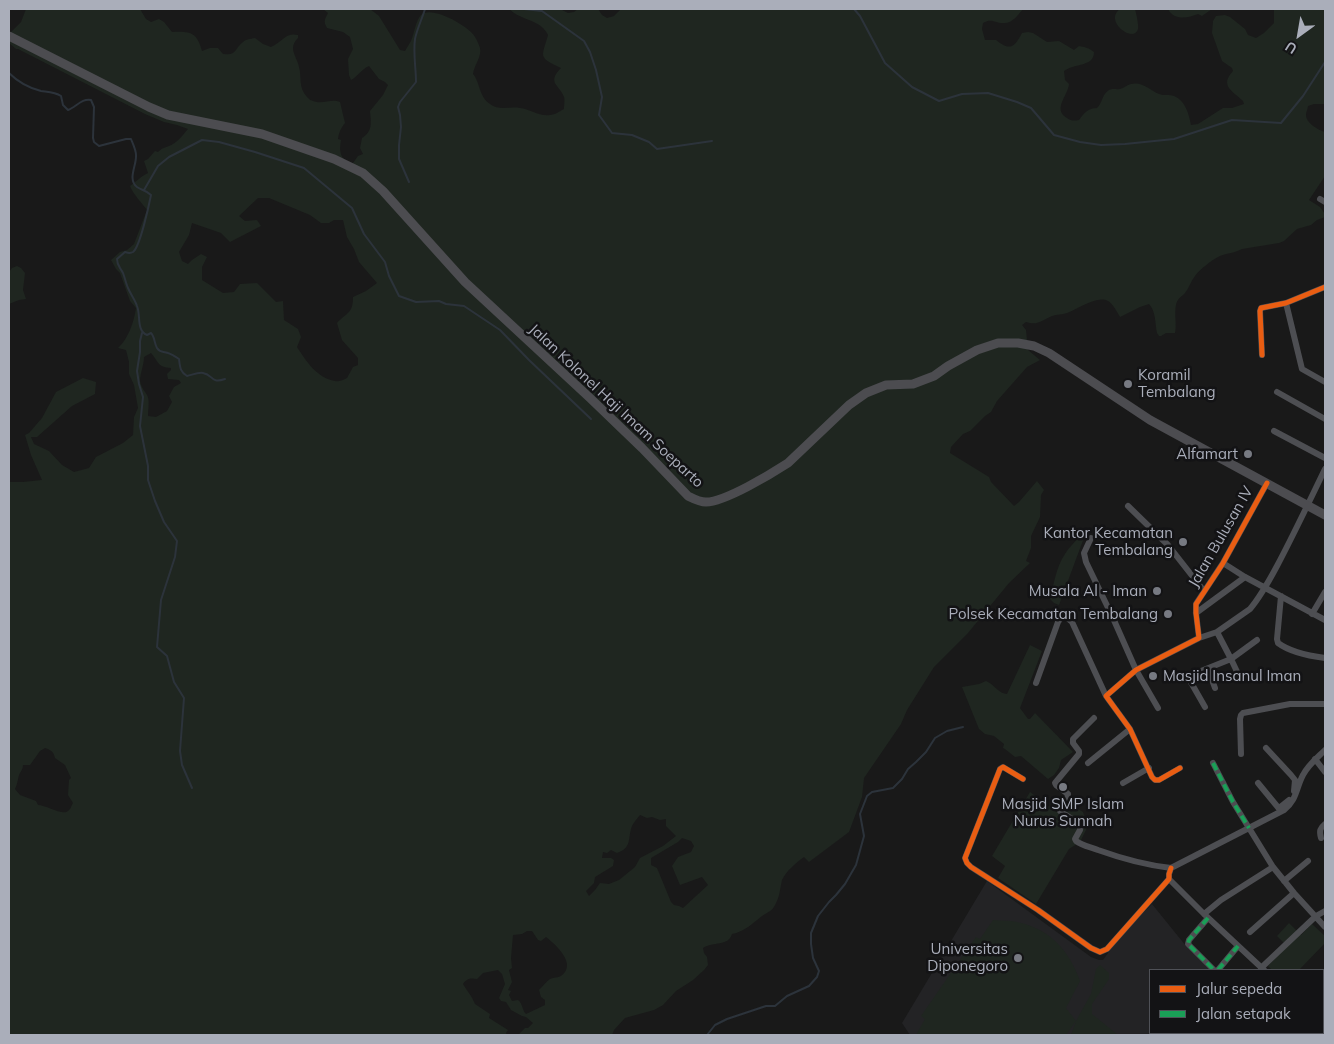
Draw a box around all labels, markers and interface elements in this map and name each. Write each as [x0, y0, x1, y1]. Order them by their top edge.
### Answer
north arrow [1274, 10, 1324, 60]
text: U [1282, 37, 1300, 58]
street label: Jalan Kolonel Haji Imam Soeparto [525, 320, 707, 492]
place label: Koramil Tembalang [1138, 366, 1216, 401]
marker: Koramil Tembalang [1122, 378, 1134, 390]
place label: Alfamart [1176, 445, 1238, 463]
marker: Alfamart [1242, 448, 1254, 460]
street label: Jalan Bulusan IV [1185, 483, 1257, 591]
place label: Kantor Kecamatan Tembalang [1044, 524, 1173, 559]
marker: Kantor Kecamatan Tembalang [1177, 536, 1189, 548]
place label: Musala Al - Iman [1029, 582, 1147, 600]
marker: Musala Al - Iman [1151, 585, 1163, 597]
place label: Polsek Kecamatan Tembalang [949, 605, 1158, 623]
marker: Polsek Kecamatan Tembalang [1162, 608, 1174, 620]
place label: Masjid Insanul Iman [1163, 667, 1301, 685]
marker: Masjid Insanul Iman [1147, 670, 1159, 682]
marker: Masjid SMP Islam Nurus Sunnah [1057, 781, 1069, 793]
place label: Masjid SMP Islam Nurus Sunnah [1002, 795, 1124, 830]
place label: Universitas Diponegoro [927, 940, 1008, 975]
marker: Universitas Diponegoro [1012, 952, 1024, 964]
legend [1149, 969, 1324, 1034]
text: Jalur sepeda [1196, 979, 1282, 998]
text: Jalan setapak [1196, 1004, 1291, 1023]

